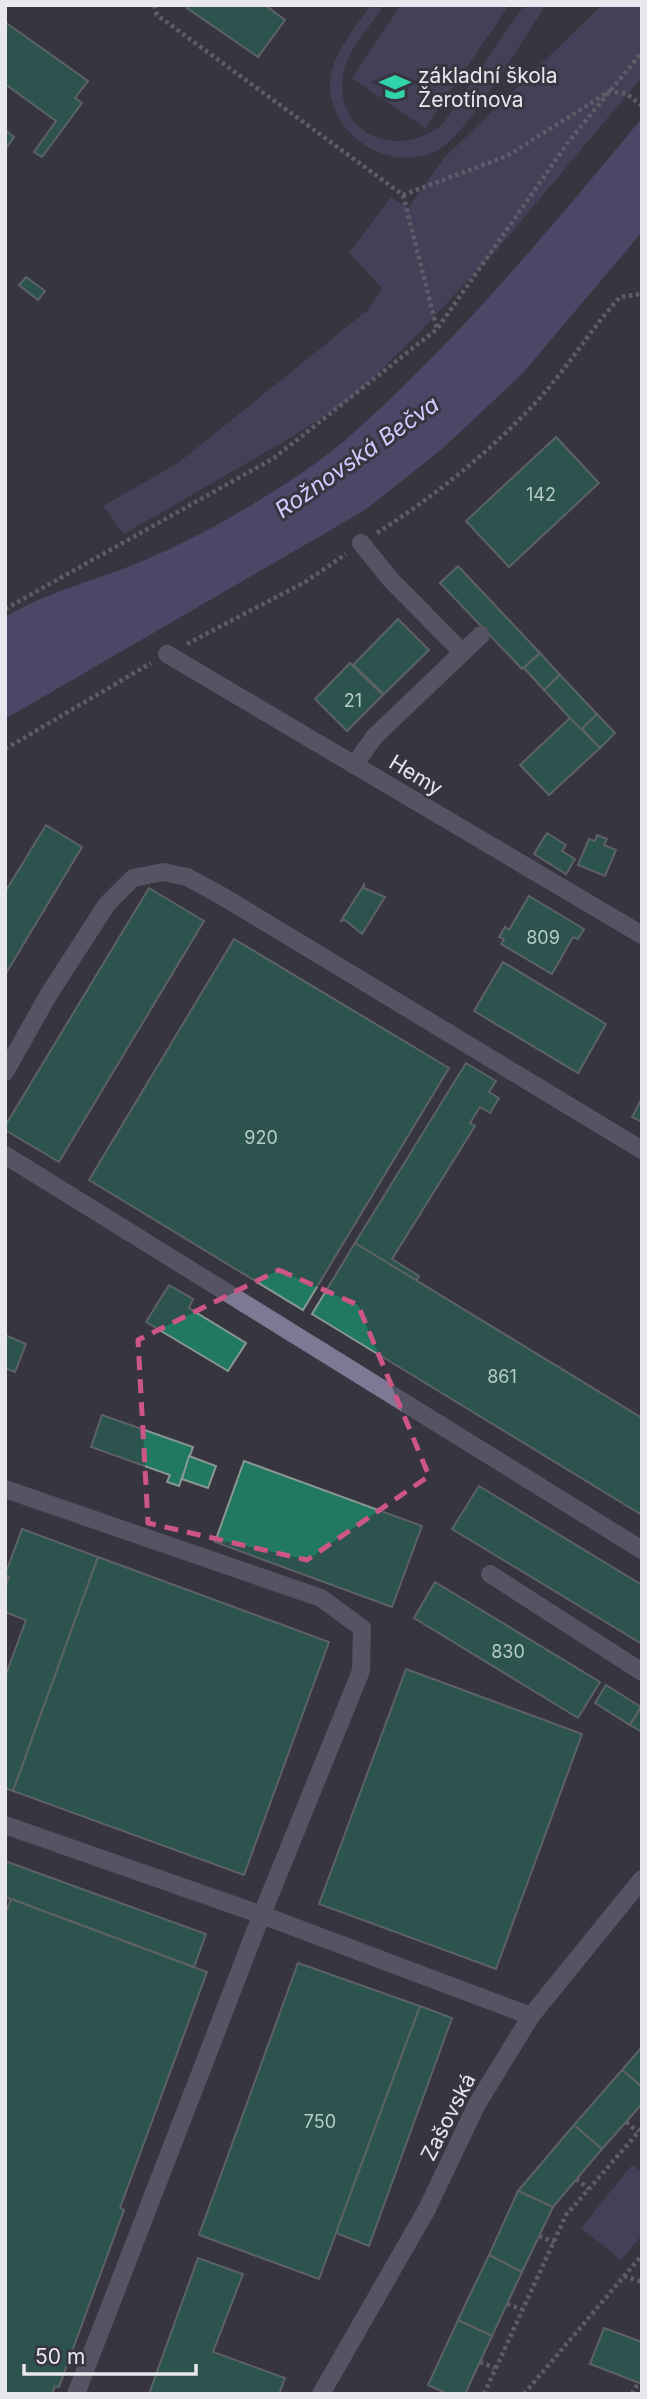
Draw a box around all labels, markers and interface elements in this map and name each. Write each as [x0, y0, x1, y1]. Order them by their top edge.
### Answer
place label: základní škola Žerotínova [418, 63, 558, 112]
school or university icon: základní škola Žerotínova [378, 70, 412, 104]
water label: Rožnovská Bečva [270, 390, 444, 524]
house number: 142 [526, 484, 556, 505]
house number: 21 [344, 690, 362, 711]
street label: Hemy [385, 749, 447, 801]
house number: 809 [526, 927, 560, 948]
house number: 920 [244, 1127, 278, 1148]
house number: 861 [487, 1366, 517, 1387]
house number: 830 [491, 1641, 525, 1662]
street label: Zašovská [415, 2069, 481, 2165]
house number: 750 [304, 2111, 336, 2132]
scale bar [24, 2332, 196, 2376]
text: 50 m [35, 2344, 85, 2369]

